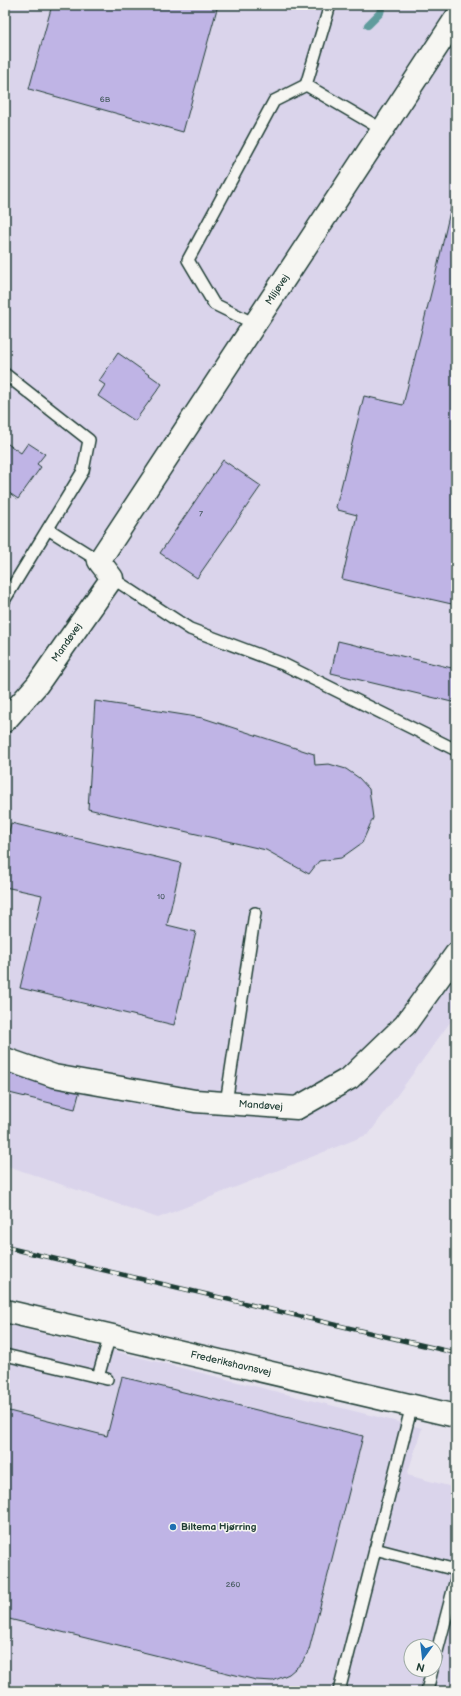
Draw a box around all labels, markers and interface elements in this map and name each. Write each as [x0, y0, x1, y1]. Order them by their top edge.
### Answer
house number: 6B [100, 95, 111, 104]
street label: Miljøvej [263, 272, 292, 307]
house number: 7 [199, 509, 203, 518]
street label: Mandøvej [49, 621, 84, 664]
house number: 10 [157, 892, 165, 901]
street label: Mandøvej [238, 1098, 283, 1113]
street label: Frederikshavnsvej [189, 1348, 272, 1379]
place label: Biltema Hjørring [181, 1521, 257, 1533]
marker: Biltema Hjørring [168, 1522, 178, 1532]
house number: 260 [226, 1580, 240, 1589]
north arrow [403, 1638, 443, 1678]
text: N [415, 1660, 426, 1675]

